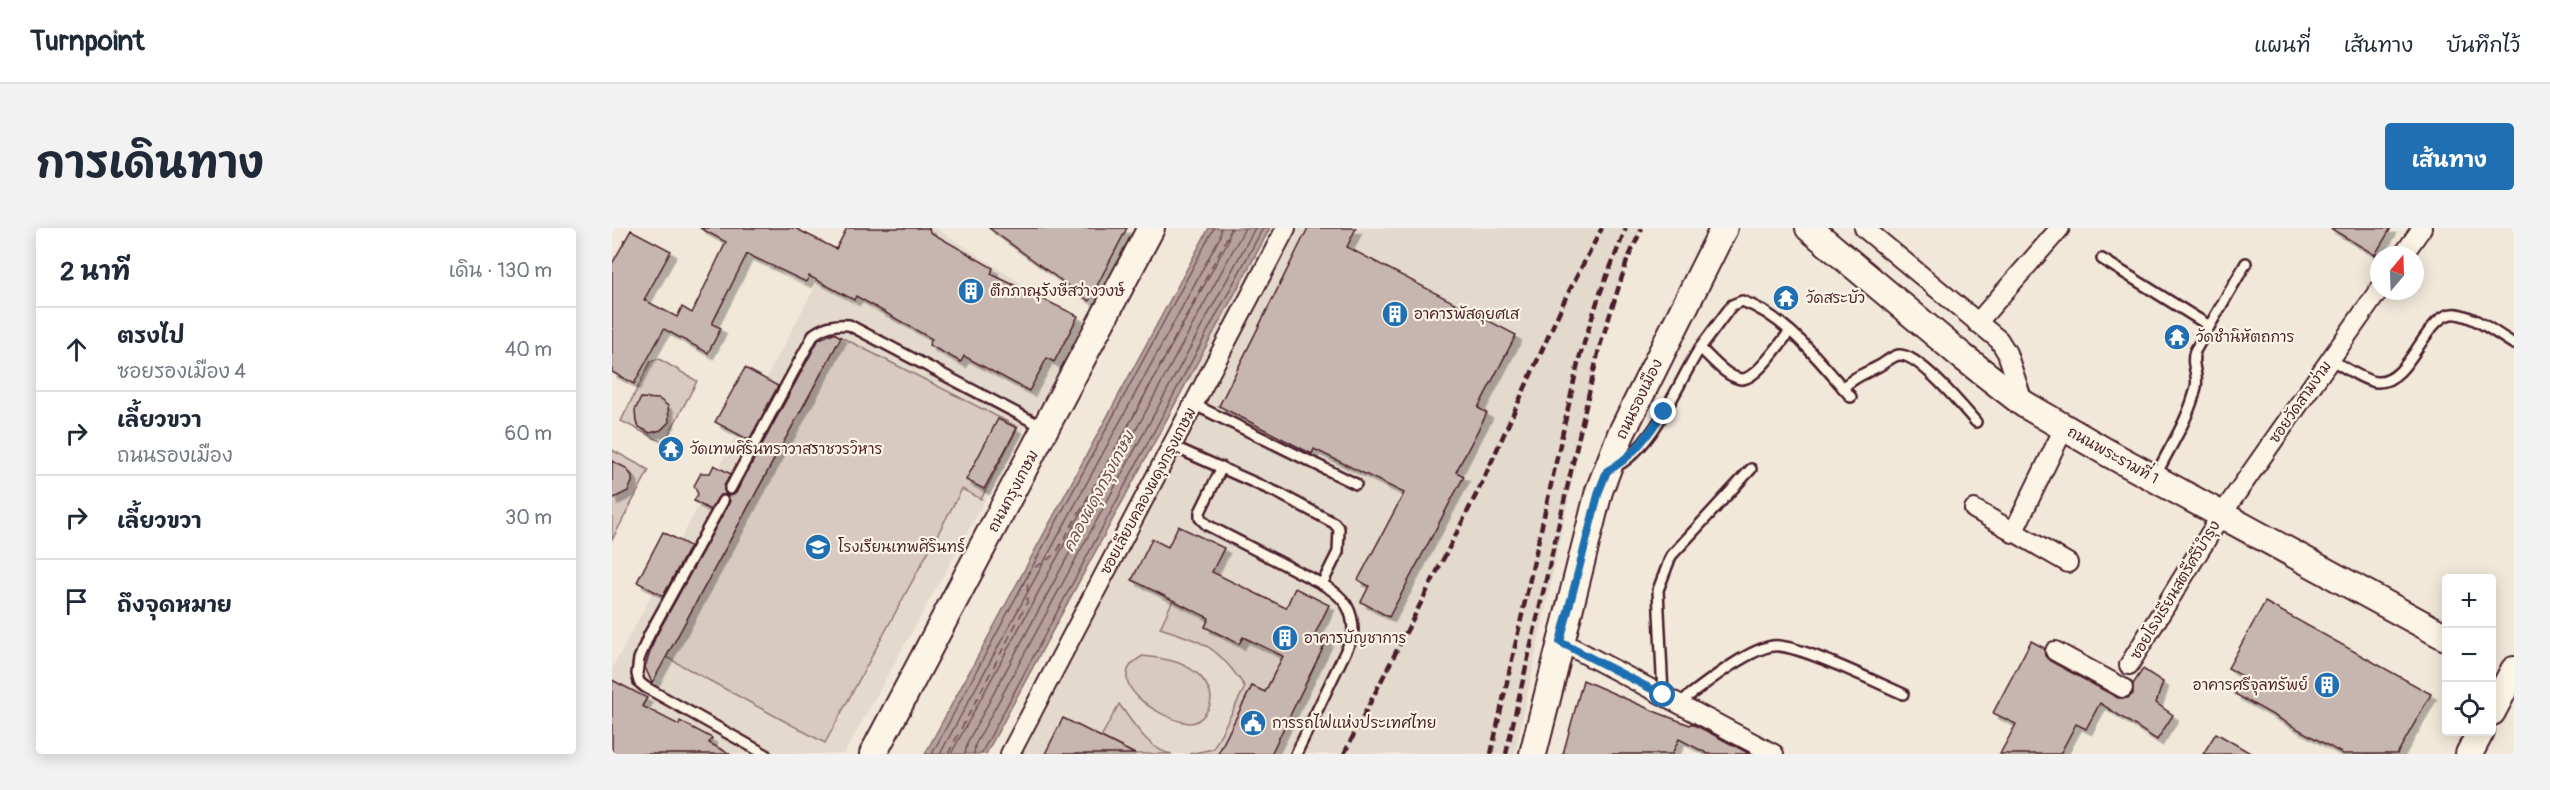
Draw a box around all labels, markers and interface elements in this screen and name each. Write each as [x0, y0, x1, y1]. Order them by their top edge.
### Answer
text: Turnpoint [30, 24, 144, 59]
text: แผนที่ [2254, 32, 2311, 59]
text: เส้นทาง [2344, 32, 2413, 59]
text: บันทึกไว้ [2446, 32, 2520, 59]
button: เส้นทาง [2385, 123, 2514, 190]
text: การเดินทาง [36, 138, 264, 190]
north arrow [2370, 246, 2424, 300]
text: 2 นาที [60, 256, 130, 288]
text: เดิน · 130 m [449, 258, 552, 283]
building icon: ตึกภาณุรังษีสว่างวงษ์ [956, 276, 986, 306]
place label: ตึกภาณุรังษีสว่างวงษ์ [990, 281, 1126, 302]
temple icon: วัดสระบัว [1771, 283, 1801, 313]
place label: วัดสระบัว [1806, 289, 1865, 308]
building icon: อาคารพัสดุยศเส [1380, 299, 1410, 329]
place label: อาคารพัสดุยศเส [1414, 305, 1520, 325]
text: ตรงไป [117, 322, 185, 350]
temple icon: วัดชำนิหัตถการ [2162, 322, 2192, 352]
place label: วัดชำนิหัตถการ [2196, 328, 2295, 347]
icon: ahead [60, 333, 93, 366]
text: 40 m [505, 337, 552, 362]
street label: ถนนรองเมือง [1612, 356, 1667, 442]
street label: ซอยวัดสามง่าม [2264, 357, 2336, 447]
text: ซอยรองเมือง 4 [117, 359, 246, 384]
route end [1650, 398, 1676, 424]
street label: ซอยเลียบคลองผดุงกรุงเกษม [1096, 404, 1202, 579]
text: เลี้ยวขวา [117, 406, 201, 434]
icon: right [60, 417, 93, 450]
street label: ถนนพระรามที่ 1 [2064, 418, 2164, 488]
text: 60 m [505, 421, 552, 446]
water label: คลองผดุงกรุงเกษม [1059, 427, 1141, 556]
temple icon: วัดเทพศิรินทราวาสราชวรวิหาร [656, 434, 686, 464]
place label: วัดเทพศิรินทราวาสราชวรวิหาร [690, 440, 882, 459]
text: ถนนรองเมือง [117, 443, 233, 468]
street label: ถนนกรุงเกษม [984, 447, 1044, 536]
icon: right [60, 501, 93, 534]
text: 30 m [505, 505, 552, 530]
text: เลี้ยวขวา [117, 507, 201, 535]
street label: ซอยโรงเรียนสตรีศรีบำรุง [2125, 517, 2225, 664]
school or university icon: โรงเรียนเทพศิรินทร์ [803, 532, 833, 562]
place label: โรงเรียนเทพศิรินทร์ [838, 537, 965, 557]
map controls [2442, 574, 2496, 736]
button: + [2442, 574, 2496, 628]
icon: arrive [60, 585, 93, 618]
text: ถึงจุดหมาย [117, 591, 232, 619]
building icon: อาคารบัญชาการ [1270, 623, 1300, 653]
button: − [2442, 628, 2496, 682]
place label: อาคารบัญชาการ [1304, 629, 1406, 648]
building icon: อาคารศรีจุลทรัพย์ [2312, 670, 2342, 700]
place label: อาคารศรีจุลทรัพย์ [2193, 675, 2308, 696]
route start [1649, 681, 1675, 707]
button: locate [2442, 682, 2496, 736]
public building icon: การรถไฟแห่งประเทศไทย [1238, 708, 1268, 738]
place label: การรถไฟแห่งประเทศไทย [1272, 713, 1436, 733]

